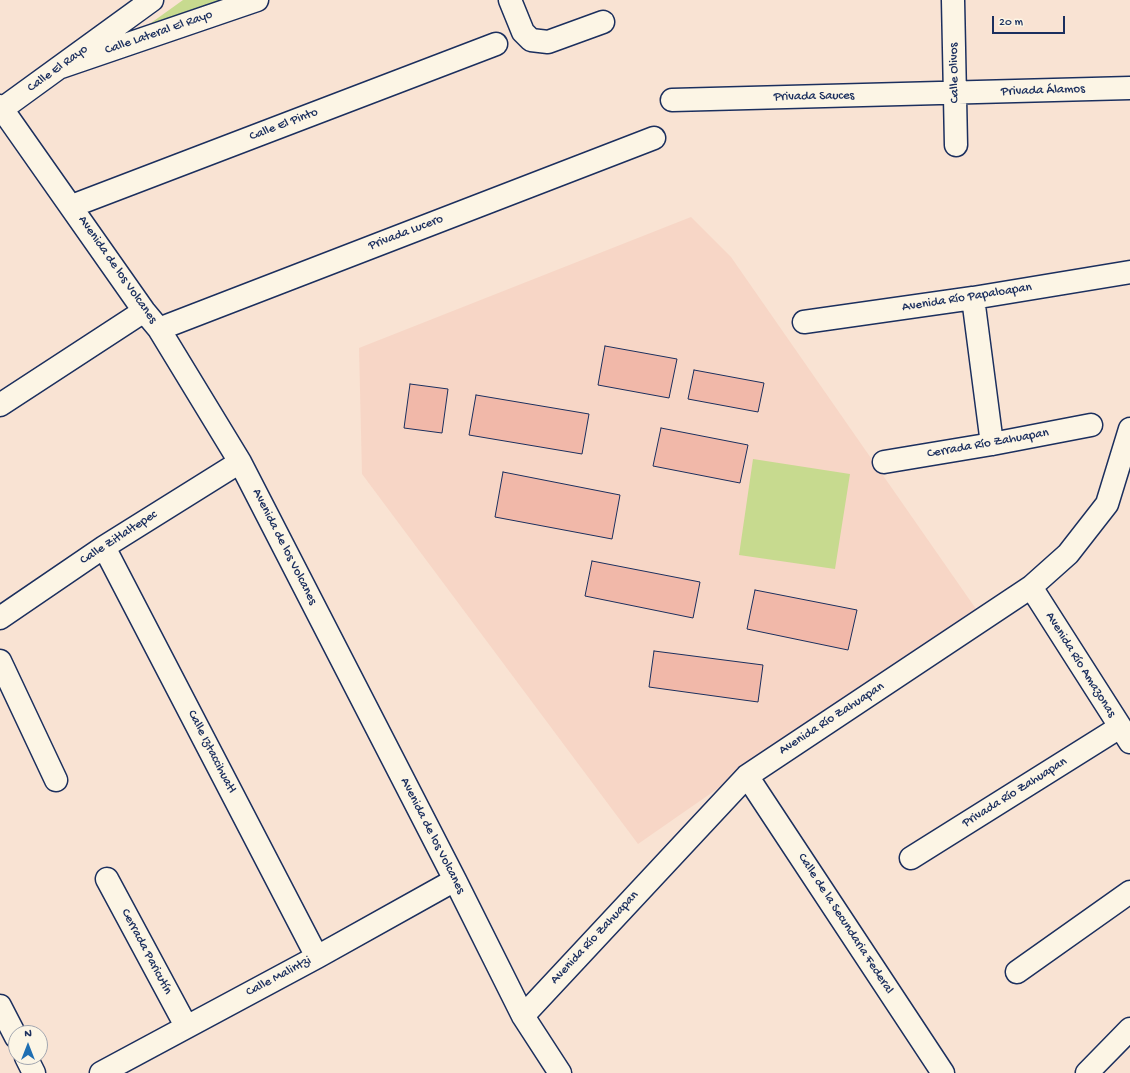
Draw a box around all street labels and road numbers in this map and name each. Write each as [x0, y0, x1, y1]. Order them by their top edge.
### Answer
street label: Calle Lateral El Rayo [103, 7, 215, 59]
street label: Calle El Rayo [25, 42, 91, 96]
street label: Calle Olivos [947, 43, 963, 103]
street label: Privada Álamos [1001, 82, 1085, 100]
street label: Privada Sauces [774, 88, 854, 106]
street label: Calle El Pinto [248, 105, 320, 145]
street label: Privada Lucero [366, 212, 446, 254]
street label: Avenida de los Volcanes [74, 213, 160, 327]
street label: Avenida Río Papaloapan [901, 280, 1033, 316]
street label: Cerrada Río Zahuapan [926, 426, 1050, 462]
street label: Avenida de los Volcanes [248, 486, 320, 608]
street label: Calle Zitlaltepec [78, 507, 160, 569]
street label: Avenida Río Amazonas [1041, 609, 1119, 721]
street label: Avenida Río Zahuapan [777, 679, 887, 759]
street label: Calle Iztaccihuatl [183, 708, 239, 796]
street label: Privada Río Zahuapan [960, 754, 1070, 832]
street label: Avenida de los Volcanes [396, 775, 468, 897]
street label: Calle de la Secundaria Federal [794, 851, 896, 997]
street label: Avenida Río Zahuapan [548, 888, 642, 988]
street label: Cerrada Paricutín [117, 907, 175, 997]
street label: Calle Malintzi [244, 953, 314, 1001]

